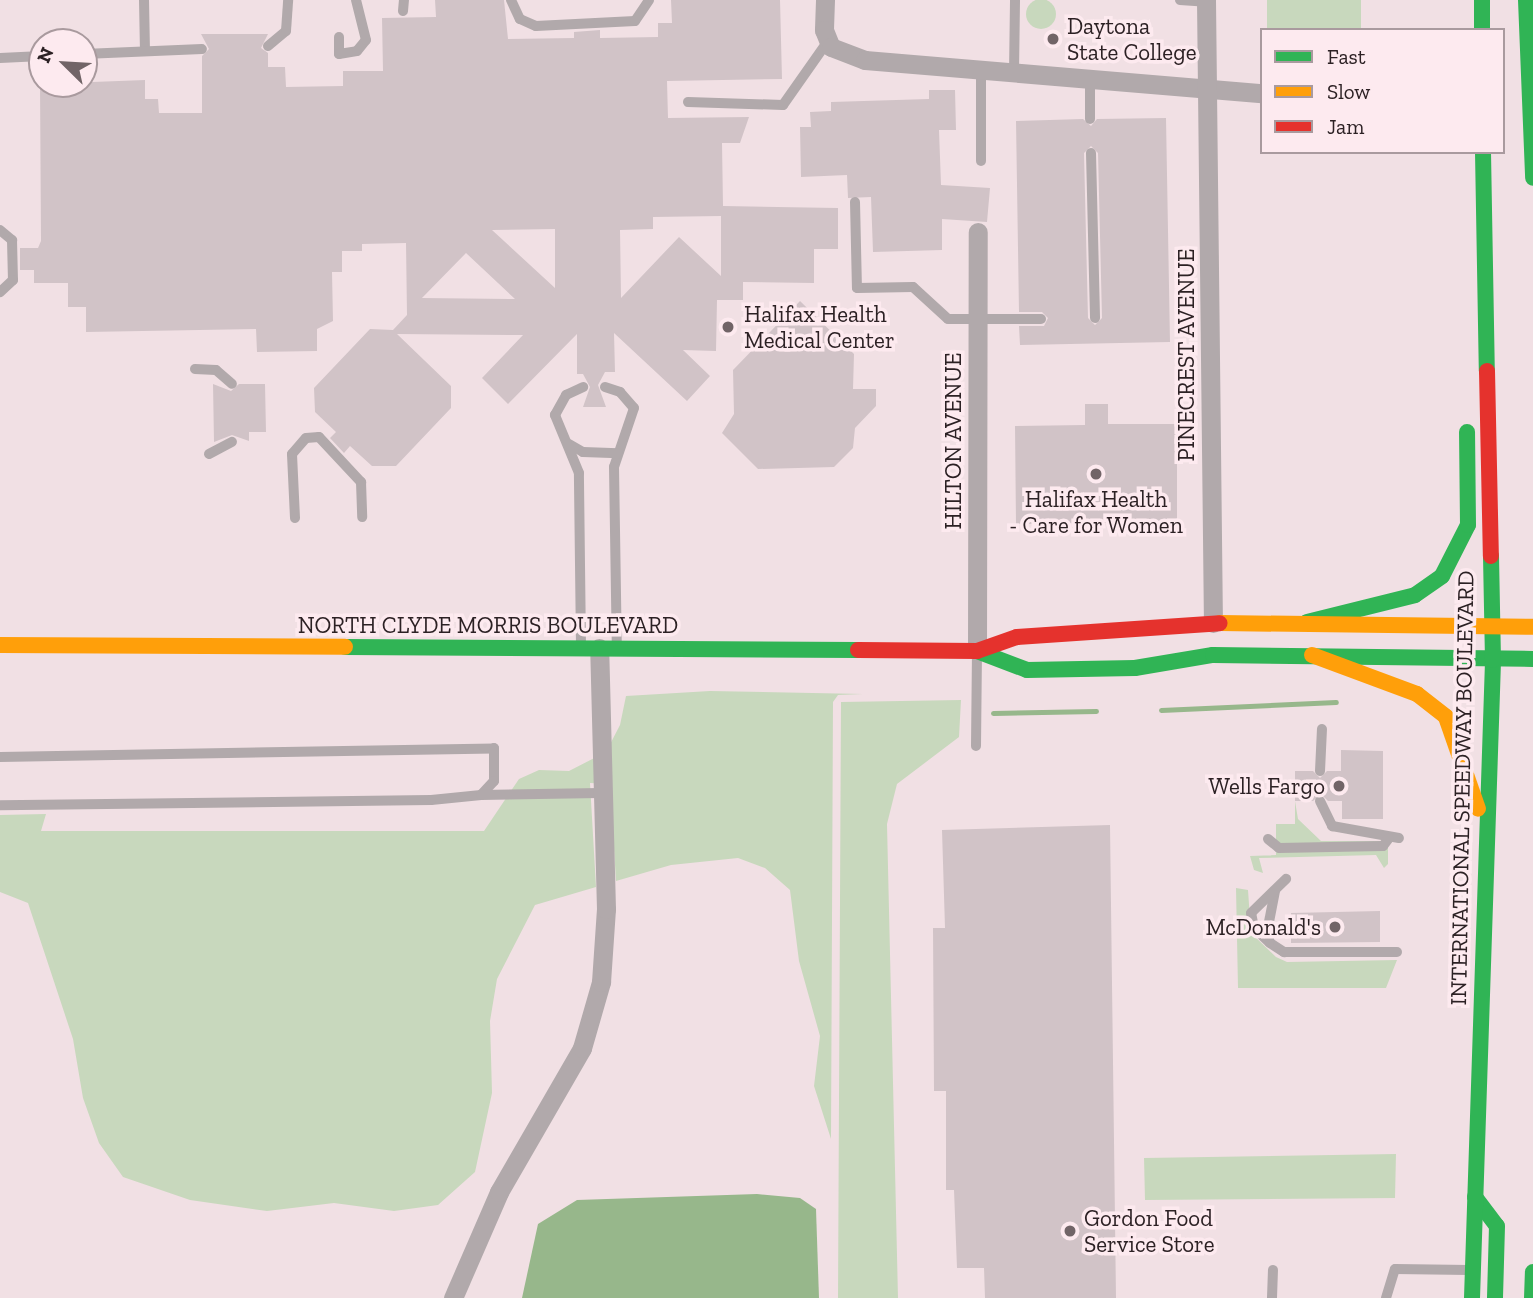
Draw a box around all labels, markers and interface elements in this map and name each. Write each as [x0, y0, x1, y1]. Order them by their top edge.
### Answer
place label: Daytona State College [1067, 12, 1197, 66]
north arrow [28, 28, 98, 98]
legend [1260, 28, 1505, 154]
marker: Daytona State College [1045, 31, 1061, 47]
text: N [32, 44, 59, 66]
text: Fast [1327, 44, 1366, 69]
text: Slow [1327, 79, 1370, 104]
text: Jam [1327, 114, 1364, 139]
street label: PINECREST AVENUE [1172, 248, 1200, 462]
place label: Halifax Health Medical Center [744, 300, 895, 354]
marker: Halifax Health Medical Center [718, 317, 738, 337]
street label: HILTON AVENUE [939, 352, 967, 530]
marker: Halifax Health - Care for Women [1088, 466, 1104, 482]
place label: Halifax Health - Care for Women [1009, 485, 1183, 539]
street label: INTERNATIONAL SPEEDWAY BOULEVARD [1444, 570, 1480, 1006]
street label: NORTH CLYDE MORRIS BOULEVARD [298, 611, 678, 639]
place label: Wells Fargo [1209, 772, 1325, 800]
marker: Wells Fargo [1331, 778, 1347, 794]
place label: McDonald's [1206, 913, 1321, 941]
marker: McDonald's [1327, 919, 1343, 935]
place label: Gordon Food Service Store [1084, 1204, 1215, 1258]
marker: Gordon Food Service Store [1062, 1223, 1078, 1239]

